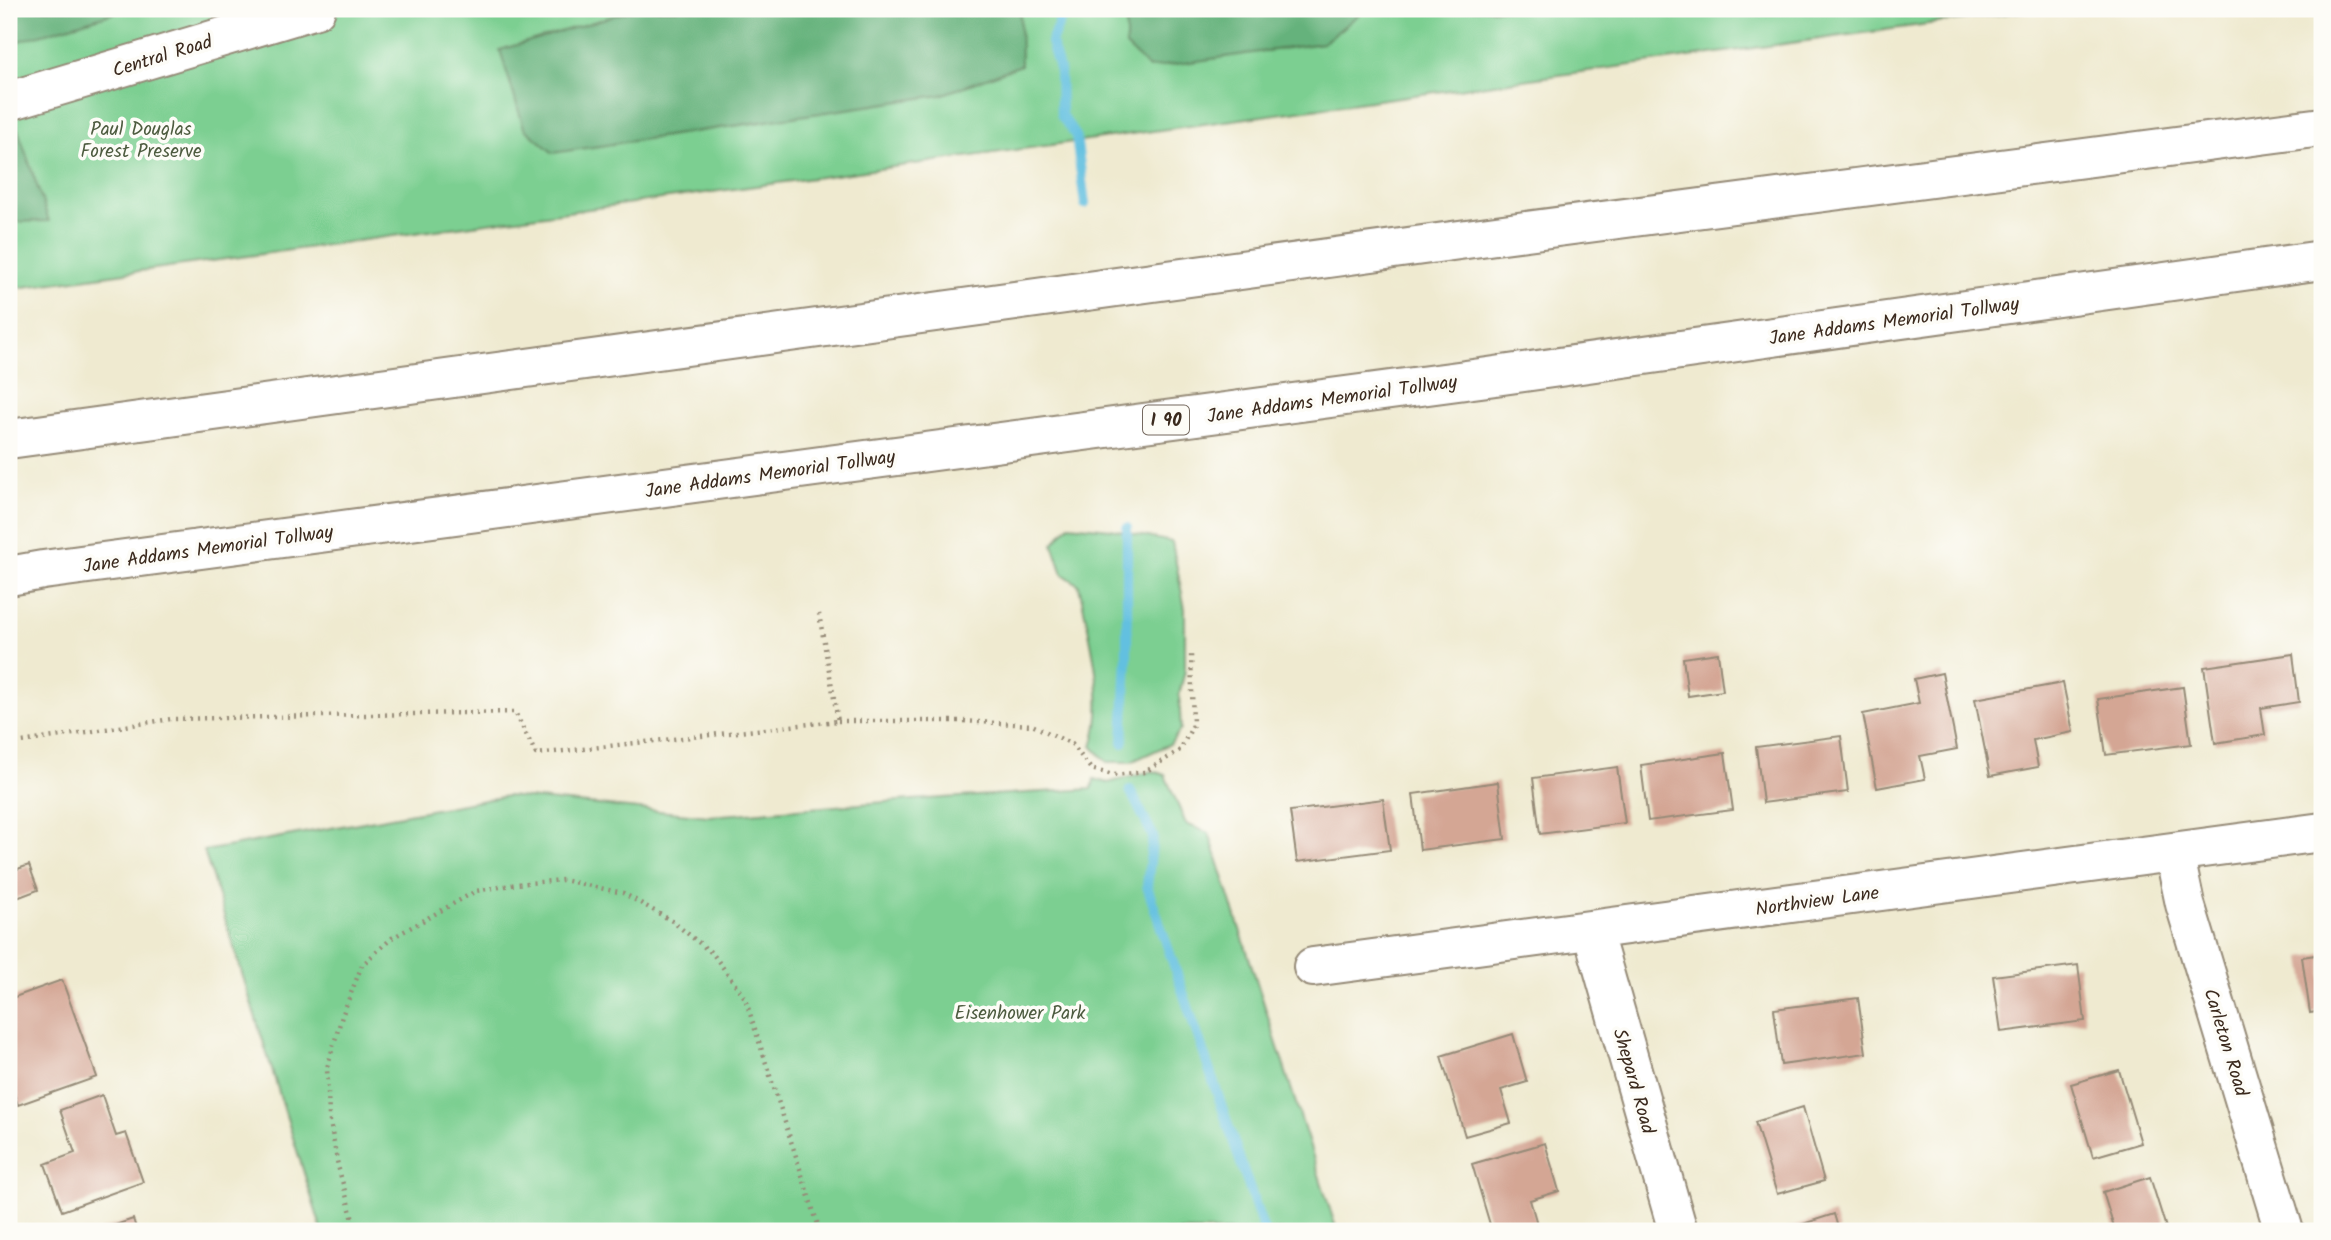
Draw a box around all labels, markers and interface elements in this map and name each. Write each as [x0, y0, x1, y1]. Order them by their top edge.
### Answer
street label: Central Road [109, 27, 217, 86]
park label: Paul Douglas Forest Preserve [80, 115, 202, 167]
street label: Jane Addams Memorial Tollway [1767, 289, 2022, 354]
street label: Jane Addams Memorial Tollway [1205, 367, 1460, 432]
road number: I 90 [1143, 406, 1189, 434]
street label: Jane Addams Memorial Tollway [643, 442, 898, 507]
street label: Jane Addams Memorial Tollway [81, 517, 336, 582]
street label: Northview Lane [1753, 878, 1882, 926]
street label: Carleton Road [2194, 985, 2256, 1101]
park label: Eisenhower Park [955, 999, 1086, 1029]
street label: Shepard Road [1604, 1025, 1663, 1138]

